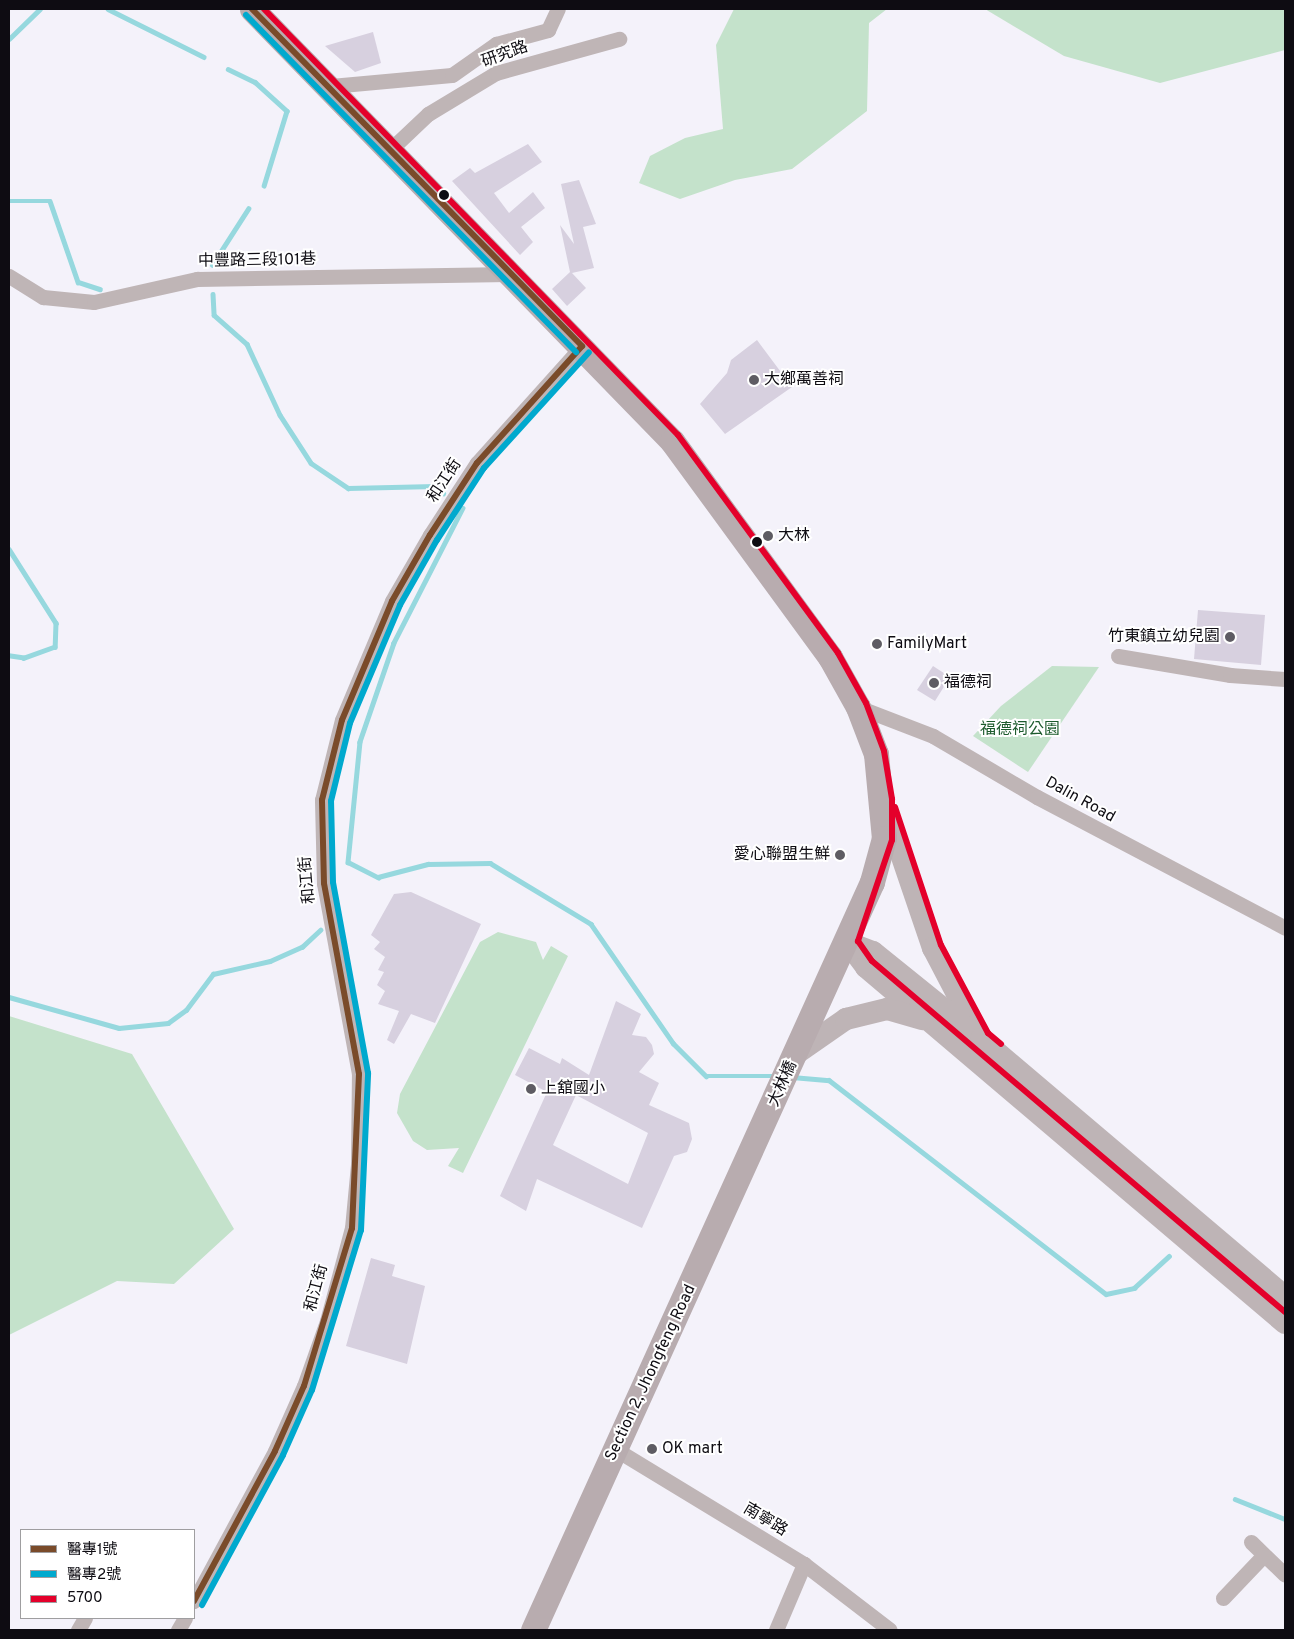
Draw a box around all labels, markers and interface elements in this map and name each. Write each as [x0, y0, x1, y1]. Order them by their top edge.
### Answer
street label: 研究路 [479, 38, 531, 72]
unlabelled marker [439, 190, 449, 200]
street label: 中豐路三段101巷 [198, 250, 316, 272]
place label: 大鄉萬善祠 [764, 370, 844, 390]
marker: 大鄉萬善祠 [748, 374, 760, 386]
street label: 和江街 [424, 456, 466, 506]
place label: 大林 [778, 526, 810, 546]
marker: 大林 [762, 530, 774, 542]
unlabelled marker [752, 537, 762, 547]
place label: 竹東鎮立幼兒園 [1108, 627, 1220, 647]
marker: 竹東鎮立幼兒園 [1224, 631, 1236, 643]
place label: FamilyMart [887, 634, 967, 654]
marker: FamilyMart [871, 638, 883, 650]
place label: 福德祠 [944, 673, 992, 693]
marker: 福德祠 [928, 677, 940, 689]
park label: 福德祠公園 [980, 720, 1060, 740]
street label: Dalin Road [1042, 773, 1118, 827]
place label: 愛心聯盟生鮮 [734, 845, 830, 865]
marker: 愛心聯盟生鮮 [834, 849, 846, 861]
street label: 和江街 [296, 855, 320, 905]
street label: 大林橋 [764, 1058, 802, 1110]
place label: 上舘國小 [541, 1079, 605, 1099]
marker: 上舘國小 [525, 1083, 537, 1095]
street label: 和江街 [302, 1262, 332, 1314]
street label: Section 2, Jhongfeng Road [602, 1282, 700, 1464]
place label: OK mart [662, 1439, 723, 1459]
marker: OK mart [646, 1443, 658, 1455]
street label: 南寧路 [739, 1499, 791, 1541]
legend [20, 1529, 195, 1619]
text: 醫專1號 [67, 1541, 118, 1560]
text: 醫專2號 [67, 1566, 121, 1585]
text: 5700 [67, 1589, 103, 1608]

